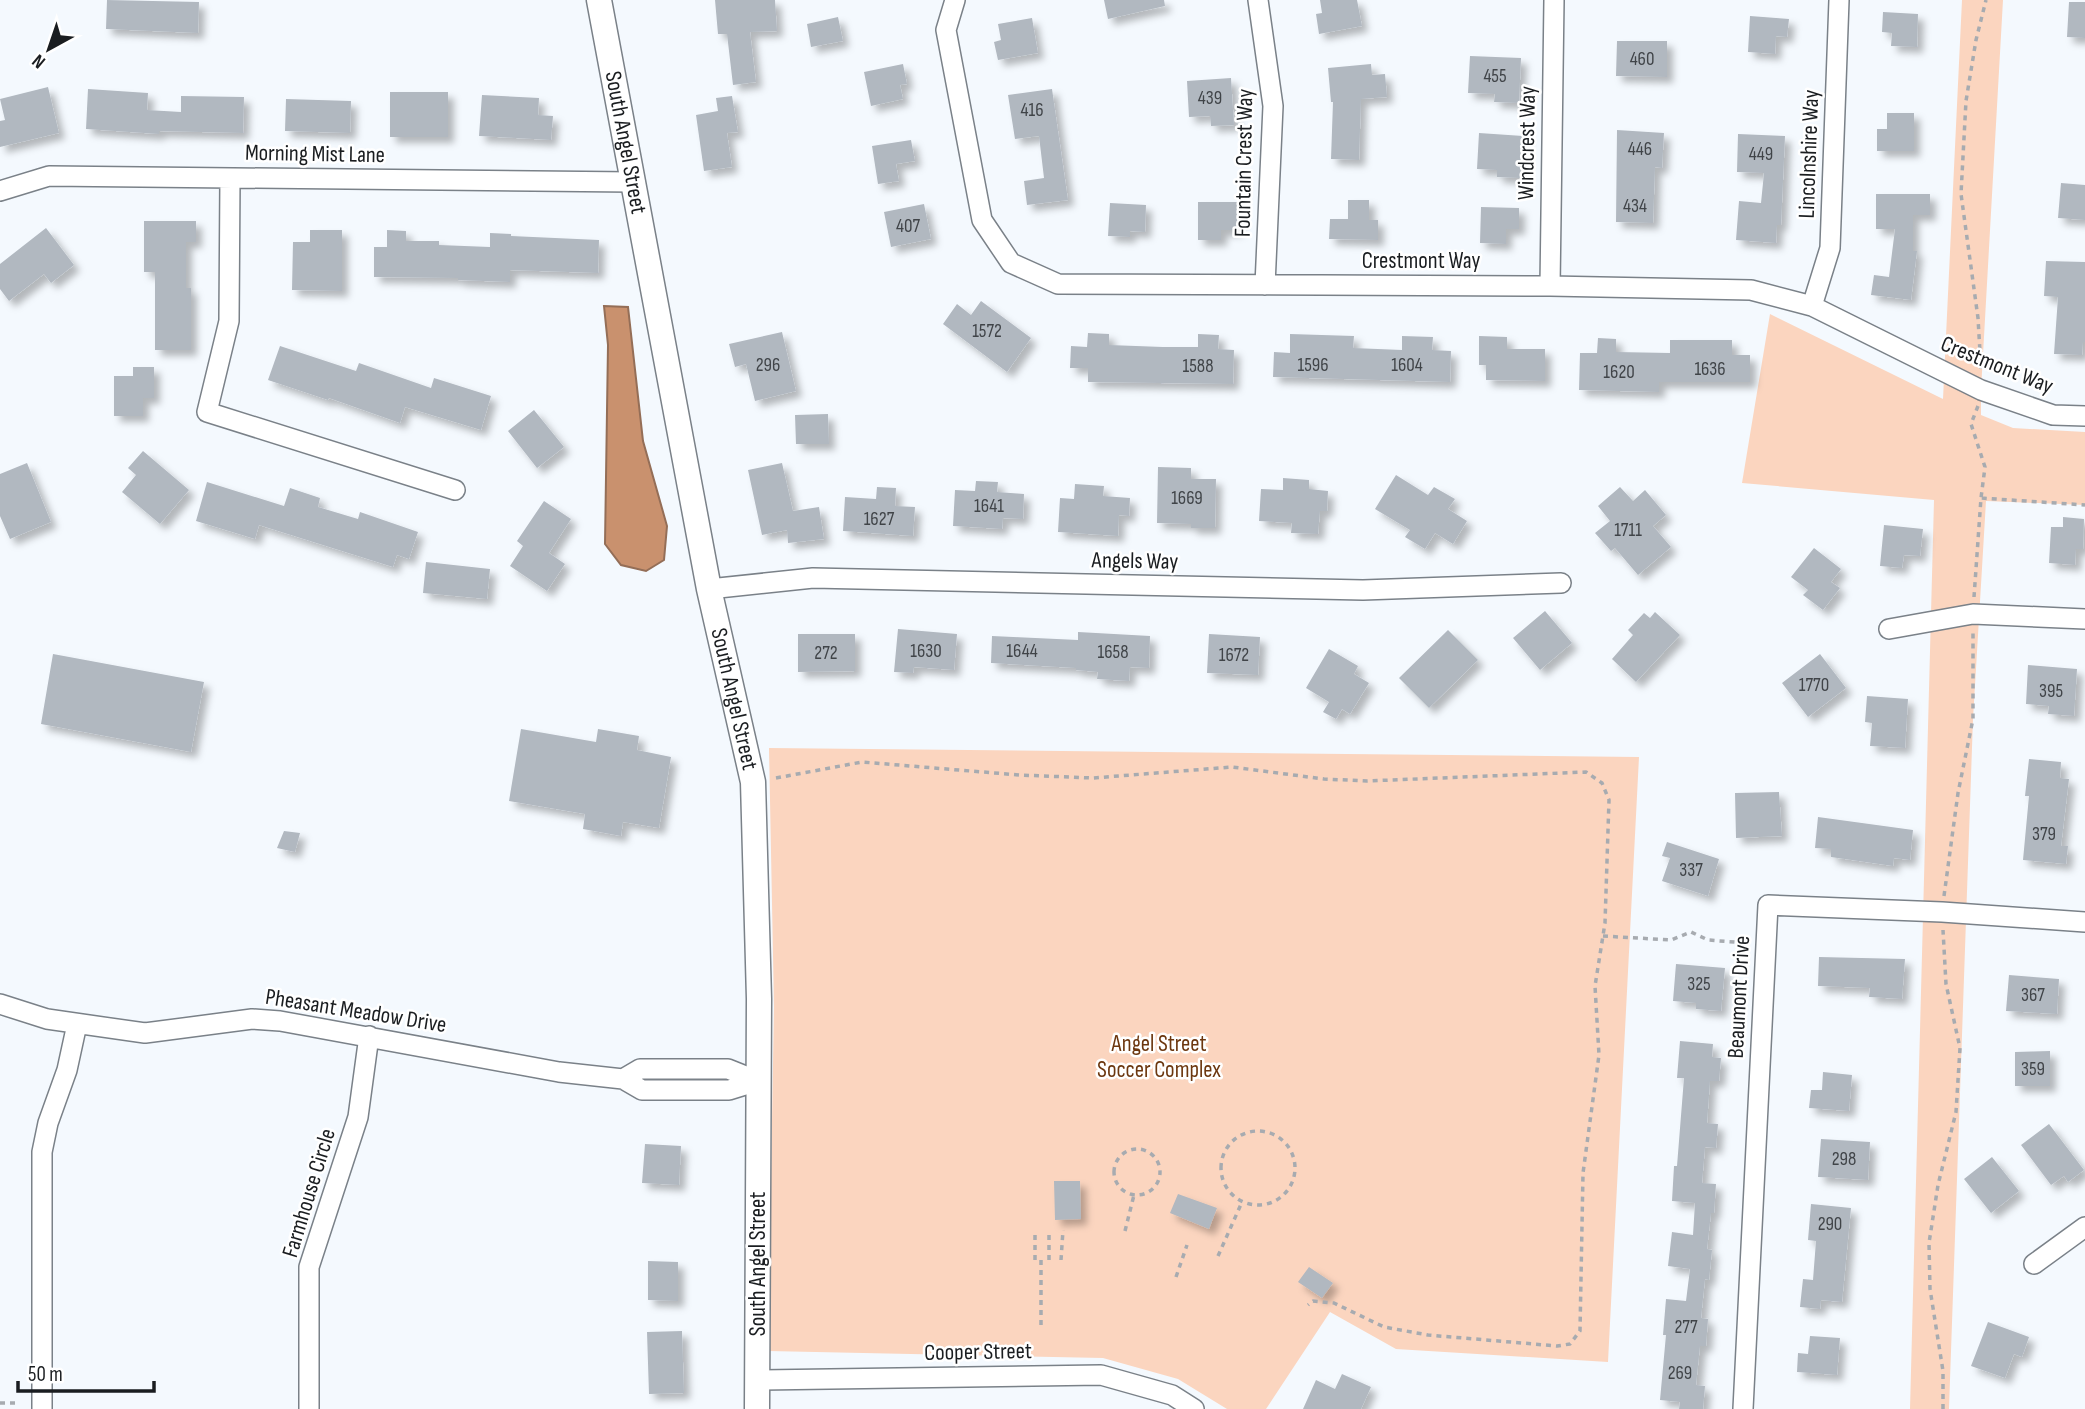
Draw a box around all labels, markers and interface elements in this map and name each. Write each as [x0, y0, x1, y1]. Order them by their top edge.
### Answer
north arrow [14, 14, 84, 84]
house number: 460 [1630, 48, 1654, 71]
text: N [28, 49, 50, 73]
house number: 455 [1483, 65, 1507, 88]
street label: South Angel Street [599, 69, 653, 216]
street label: Windcrest Way [1512, 86, 1542, 200]
house number: 439 [1198, 87, 1222, 110]
street label: Fountain Crest Way [1229, 88, 1259, 237]
street label: Lincolnshire Way [1793, 89, 1825, 219]
house number: 416 [1021, 99, 1043, 122]
house number: 446 [1628, 138, 1652, 161]
street label: Morning Mist Lane [245, 139, 385, 169]
house number: 449 [1749, 143, 1773, 166]
house number: 434 [1623, 195, 1647, 218]
house number: 407 [896, 215, 920, 238]
street label: Crestmont Way [1362, 247, 1480, 275]
house number: 1572 [972, 320, 1002, 343]
street label: Crestmont Way [1937, 330, 2057, 400]
house number: 296 [756, 354, 780, 377]
house number: 1596 [1297, 354, 1329, 377]
house number: 1604 [1391, 354, 1423, 377]
house number: 1588 [1183, 355, 1213, 378]
house number: 1636 [1694, 358, 1726, 381]
house number: 1620 [1603, 361, 1635, 384]
house number: 1669 [1171, 487, 1203, 510]
house number: 1641 [974, 495, 1004, 518]
house number: 1627 [864, 508, 895, 531]
house number: 1711 [1614, 519, 1642, 542]
street label: Angels Way [1090, 546, 1179, 576]
street label: South Angel Street [704, 625, 764, 773]
house number: 1630 [910, 640, 942, 663]
house number: 1644 [1006, 640, 1038, 663]
house number: 1658 [1098, 641, 1128, 664]
house number: 272 [814, 642, 838, 665]
house number: 1672 [1219, 644, 1249, 667]
house number: 1770 [1799, 674, 1829, 697]
house number: 395 [2039, 680, 2063, 703]
house number: 379 [2032, 823, 2056, 846]
house number: 337 [1679, 859, 1703, 882]
street label: Beaumont Drive [1722, 935, 1756, 1059]
house number: 325 [1687, 973, 1711, 996]
street label: Pheasant Meadow Drive [263, 983, 449, 1039]
house number: 367 [2021, 984, 2045, 1007]
park label: Angel Street Soccer Complex [1097, 1030, 1221, 1084]
house number: 359 [2021, 1058, 2045, 1081]
street label: Farmhouse Circle [276, 1125, 342, 1261]
house number: 298 [1832, 1148, 1856, 1171]
street label: South Angel Street [744, 1192, 772, 1336]
house number: 290 [1818, 1213, 1842, 1236]
house number: 277 [1674, 1316, 1698, 1339]
street label: Cooper Street [924, 1337, 1032, 1367]
scale bar [18, 1350, 154, 1394]
text: 50 m [28, 1362, 63, 1387]
house number: 269 [1668, 1362, 1692, 1385]

